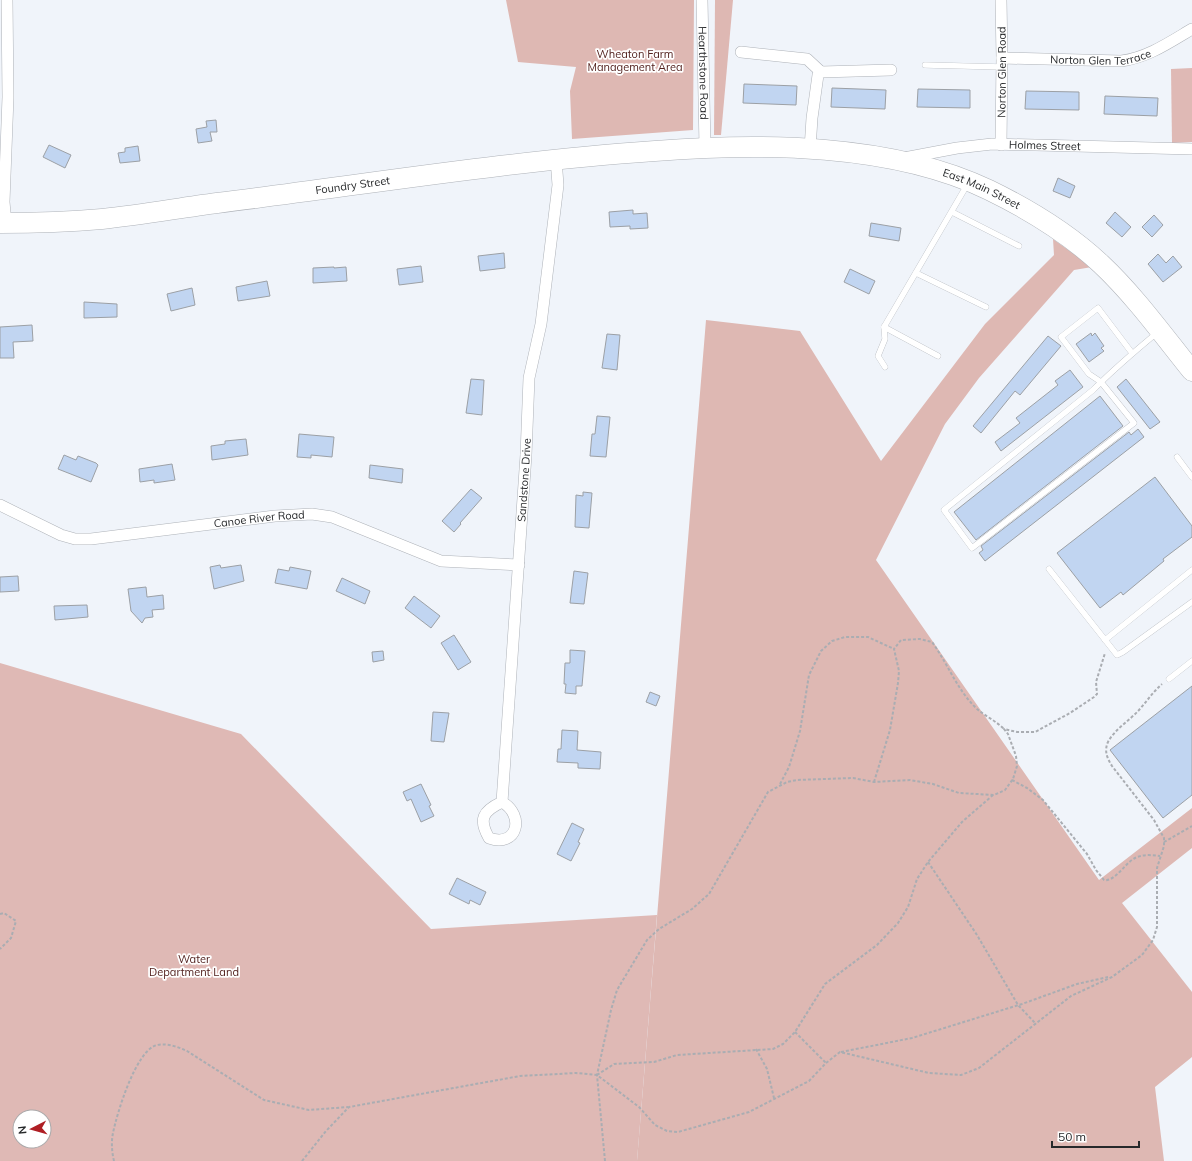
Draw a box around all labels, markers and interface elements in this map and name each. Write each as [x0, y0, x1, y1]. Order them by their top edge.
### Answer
street label: Hearthstone Road [696, 26, 711, 120]
street label: Norton Glen Road [994, 26, 1009, 118]
street label: Norton Glen Terrace [1050, 46, 1153, 68]
park label: Wheaton Farm Management Area [587, 47, 683, 74]
street label: Holmes Street [1009, 137, 1081, 153]
street label: East Main Street [941, 165, 1023, 212]
street label: Foundry Street [314, 173, 391, 197]
street label: Sandstone Drive [514, 438, 534, 522]
street label: Canoe River Road [213, 507, 305, 531]
park label: Water Department Land [149, 952, 239, 979]
north arrow [12, 1109, 52, 1149]
scale bar [1052, 1123, 1139, 1149]
text: N [15, 1125, 29, 1135]
text: 50 m [1058, 1129, 1086, 1144]

